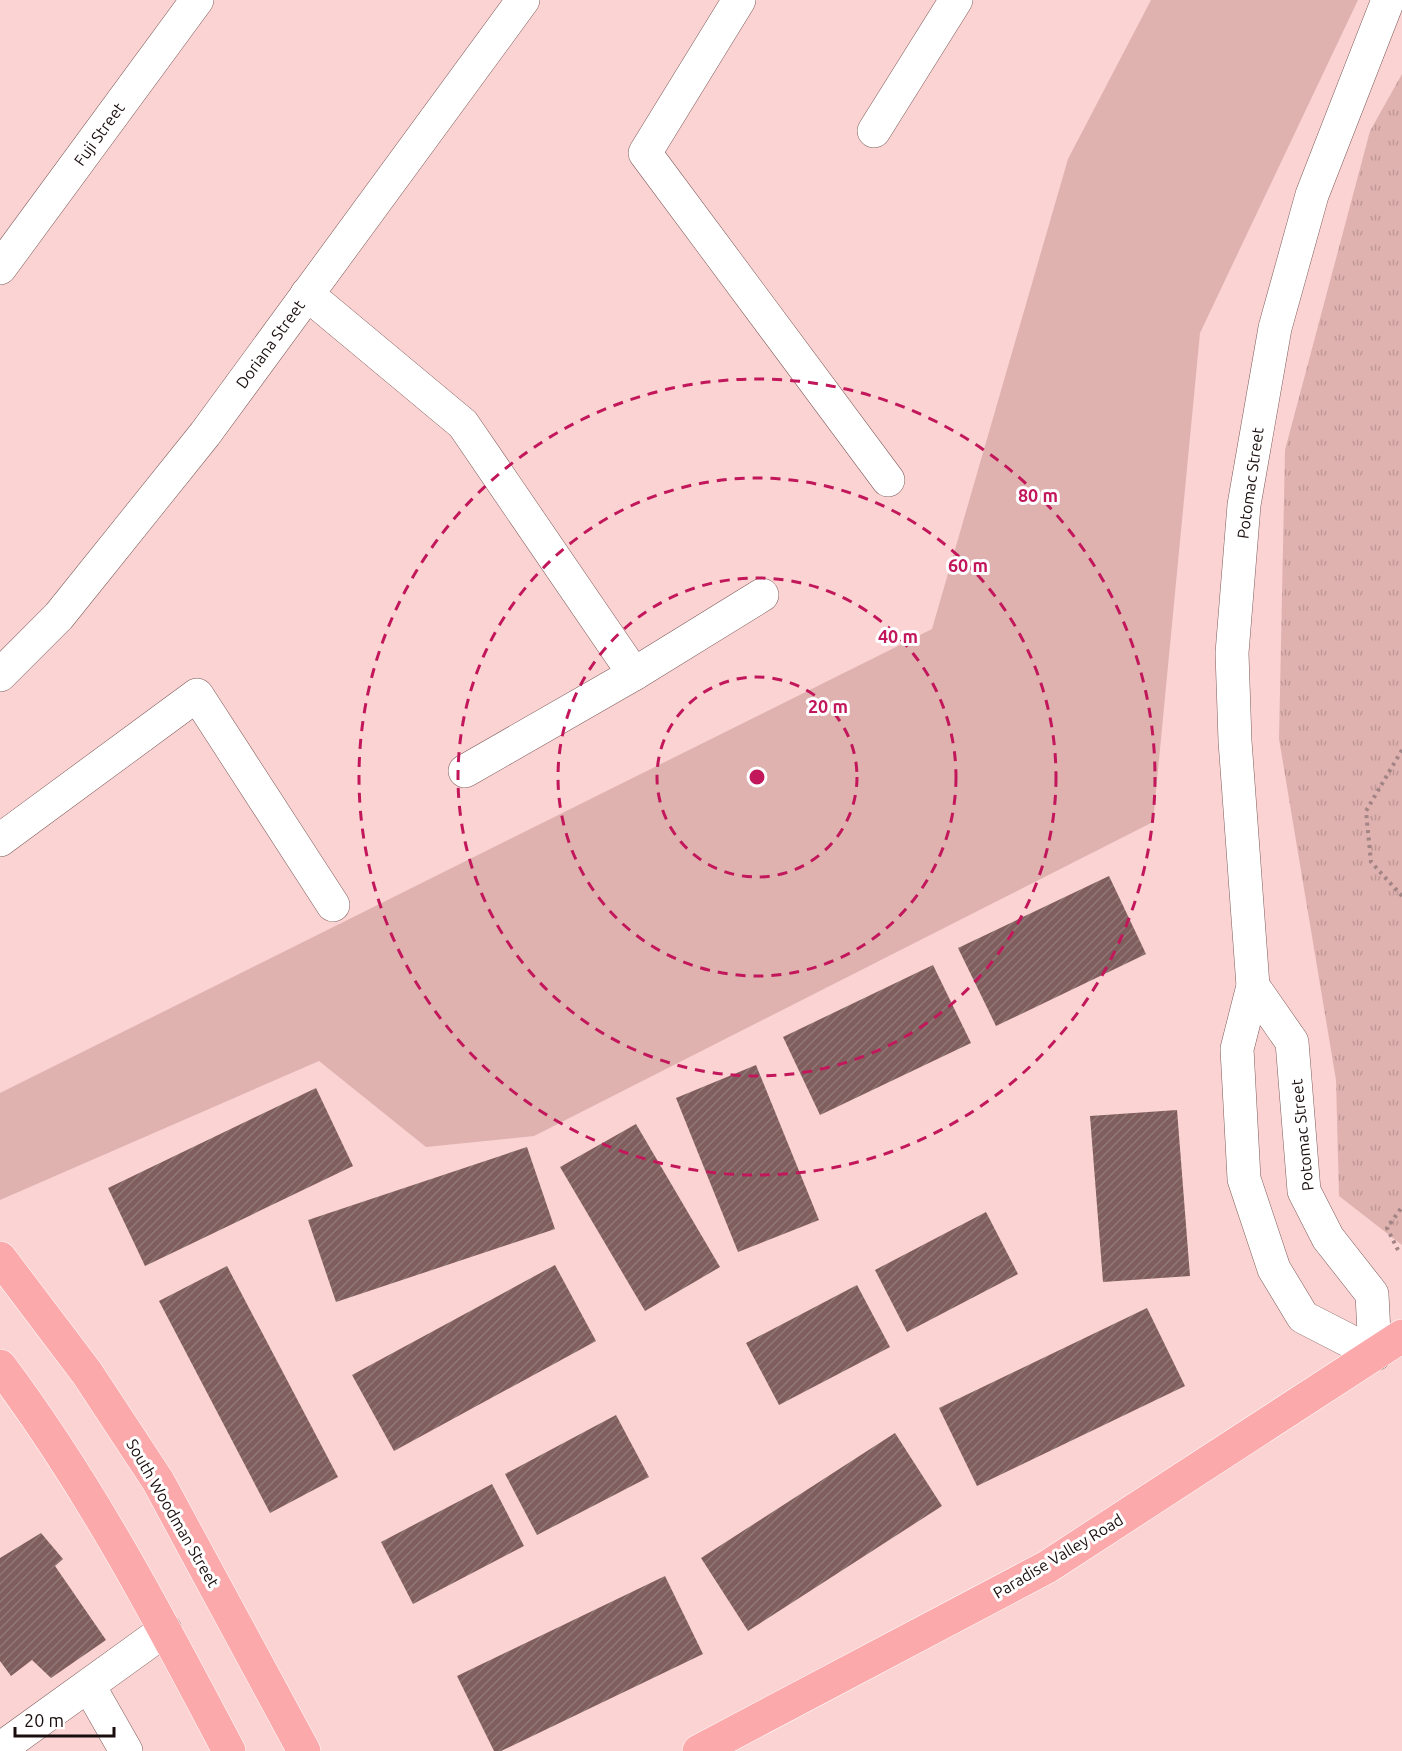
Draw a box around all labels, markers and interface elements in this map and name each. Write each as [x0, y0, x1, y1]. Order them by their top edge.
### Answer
street label: Fuji Street [70, 98, 128, 169]
street label: Doriana Street [232, 296, 308, 392]
street label: Potomac Street [1233, 426, 1267, 540]
text: 80 m [1018, 485, 1058, 505]
text: 60 m [948, 555, 988, 575]
text: 40 m [878, 626, 918, 646]
text: 20 m [808, 696, 848, 716]
centre of rings [747, 767, 767, 787]
street label: Potomac Street [1287, 1078, 1317, 1192]
street label: South Woodman Street [123, 1436, 223, 1591]
street label: Paradise Valley Road [990, 1510, 1126, 1602]
scale bar [15, 1700, 114, 1738]
text: 20 m [24, 1710, 64, 1730]

